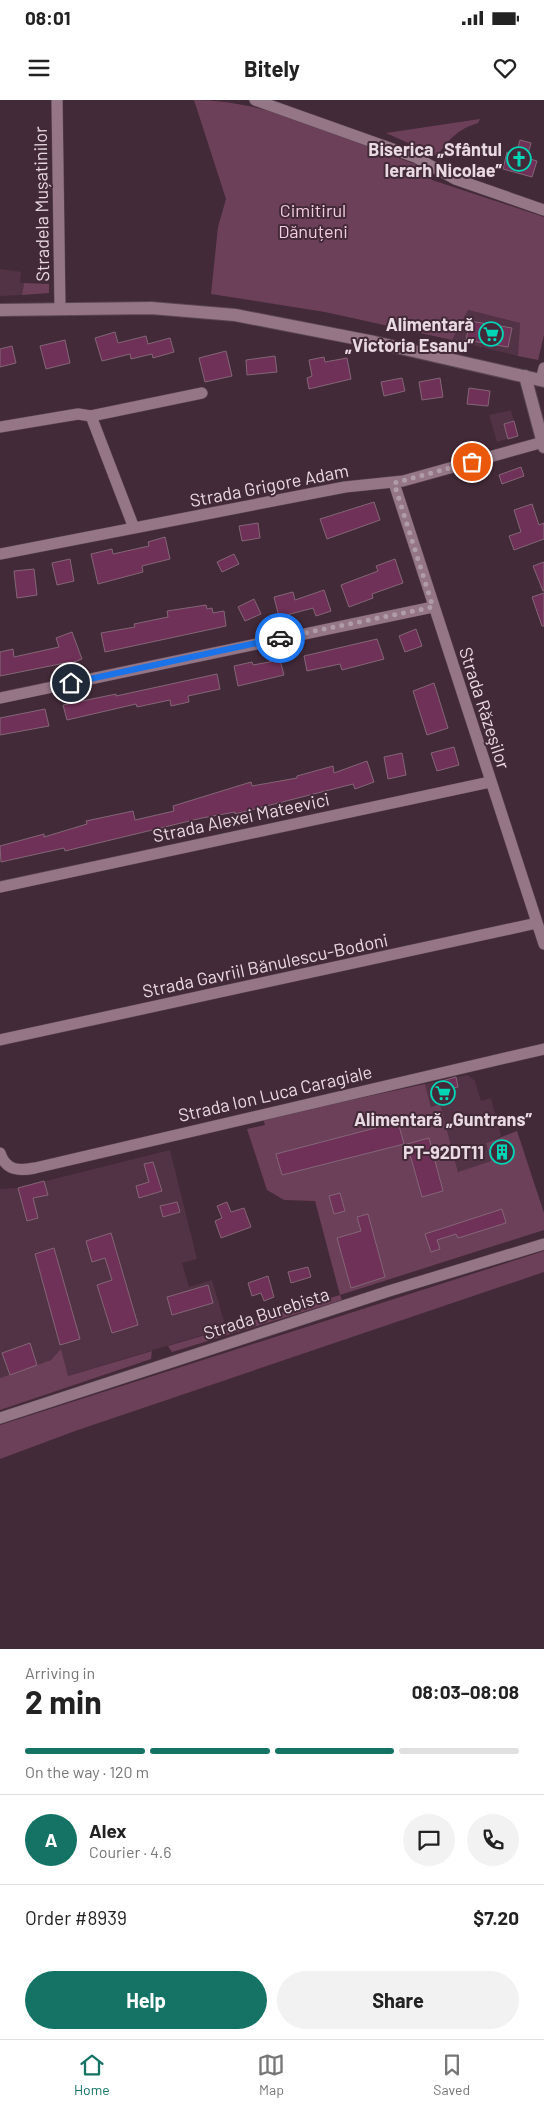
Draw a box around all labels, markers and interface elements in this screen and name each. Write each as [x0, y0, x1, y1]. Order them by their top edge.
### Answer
text: 08:01 [25, 6, 70, 29]
icon: menu [25, 54, 53, 82]
icon: heart [491, 54, 519, 82]
text: Bitely [244, 55, 300, 81]
street label: Stradela Mușatinilor [29, 126, 53, 282]
place label: Biserica „Sfântul Ierarh Nicolae” [368, 138, 502, 181]
church icon: Biserica „Sfântul Ierarh Nicolae” [506, 146, 532, 172]
park label: Cimitirul Dănuțeni [278, 199, 348, 242]
place label: Alimentară „Victoria Esanu” [345, 313, 474, 356]
supermarket icon: Alimentară „Victoria Esanu” [478, 321, 504, 347]
pin [451, 441, 493, 483]
icon: bag [458, 448, 486, 476]
street label: Strada Grigore Adam [188, 459, 350, 511]
courier [255, 613, 305, 663]
icon: car [266, 624, 294, 652]
street label: Strada Răzeşilor [455, 644, 515, 772]
pin [50, 662, 92, 704]
icon: home [57, 669, 85, 697]
street label: Strada Alexei Mateevici [151, 788, 331, 846]
street label: Strada Gavriil Bănulescu-Bodoni [140, 928, 390, 1002]
street label: Strada Ion Luca Caragiale [176, 1060, 374, 1126]
supermarket icon: Alimentară „Guntrans” [430, 1080, 456, 1106]
place label: Alimentară „Guntrans” [354, 1108, 532, 1130]
building icon: PT-92DT11 [489, 1139, 515, 1165]
place label: PT-92DT11 [403, 1141, 484, 1163]
street label: Strada Burebista [200, 1282, 332, 1344]
text: Arriving in [25, 1663, 95, 1682]
text: 08:03–08:08 [412, 1680, 519, 1703]
text: 2 min [25, 1682, 102, 1720]
text: On the way · 120 m [25, 1762, 149, 1781]
button: chat [403, 1814, 455, 1866]
button: phone [467, 1814, 519, 1866]
text: Alex [89, 1819, 127, 1842]
text: A [45, 1828, 57, 1851]
text: Courier · 4.6 [89, 1842, 172, 1861]
text: Order #8939 [25, 1906, 127, 1929]
text: $7.20 [473, 1906, 519, 1929]
button: Help [25, 1971, 267, 2029]
button: Share [277, 1971, 519, 2029]
tab: Home [74, 2051, 110, 2098]
tab: Map [257, 2051, 285, 2098]
tab: Saved [433, 2051, 470, 2098]

